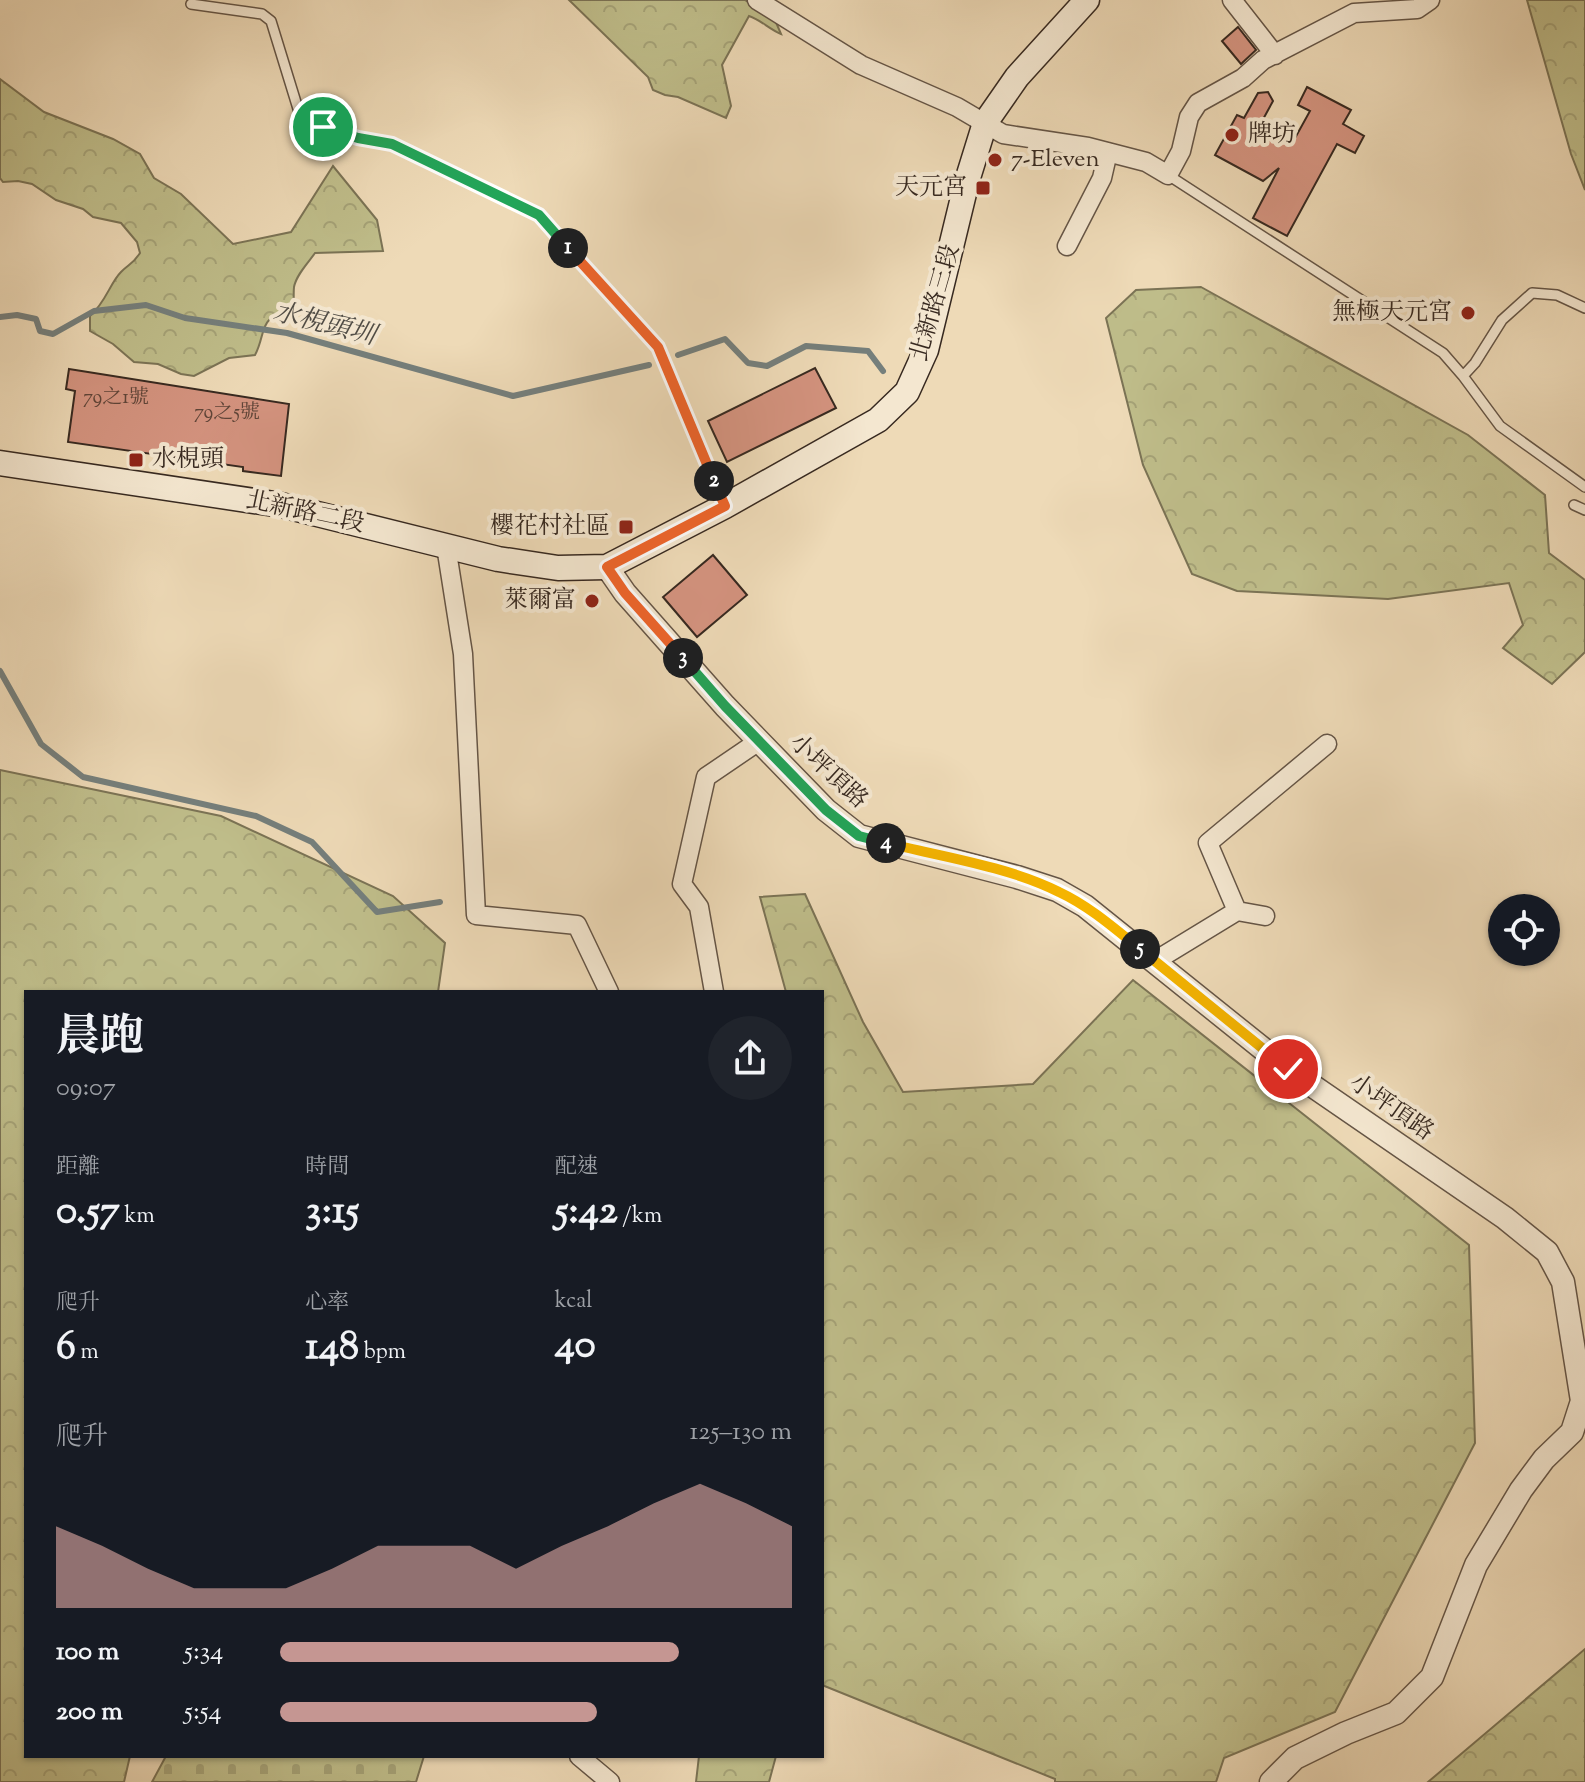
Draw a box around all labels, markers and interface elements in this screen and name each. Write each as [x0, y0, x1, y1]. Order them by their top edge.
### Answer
pin [289, 93, 357, 161]
icon: arrive [301, 105, 345, 149]
place label: 牌坊 [1248, 118, 1296, 152]
marker: 牌坊 [1223, 126, 1241, 144]
place label: 7-Eleven [1011, 143, 1100, 177]
marker: 7-Eleven [986, 151, 1004, 169]
place label: 天元宮 [895, 171, 967, 205]
marker: 天元宮 [974, 179, 992, 197]
pin: 1 [548, 228, 588, 268]
text: 1 [564, 232, 572, 264]
street label: 北新路三段 [903, 241, 969, 365]
water label: 水梘頭圳 [269, 294, 383, 356]
place label: 無極天元宮 [1332, 296, 1452, 330]
marker: 無極天元宮 [1459, 304, 1477, 322]
house number: 79之1號 [83, 384, 149, 413]
house number: 79之5號 [194, 399, 260, 428]
place label: 水梘頭 [152, 443, 224, 477]
marker: 水梘頭 [127, 451, 145, 469]
pin: 2 [694, 461, 734, 501]
text: 2 [709, 465, 719, 497]
street label: 北新路二段 [243, 484, 367, 542]
place label: 櫻花村社區 [490, 510, 610, 544]
marker: 櫻花村社區 [617, 518, 635, 536]
place label: 萊爾富 [504, 584, 576, 618]
marker: 萊爾富 [583, 592, 601, 610]
pin: 3 [663, 638, 703, 678]
text: 3 [679, 642, 687, 674]
street label: 小坪頂路 [781, 727, 875, 817]
pin: 4 [866, 823, 906, 863]
text: 4 [880, 827, 892, 859]
map controls [1488, 894, 1560, 966]
button: locate [1488, 894, 1560, 966]
pin: 5 [1120, 929, 1160, 969]
text: 5 [1136, 933, 1144, 965]
text: 晨跑 [56, 1008, 144, 1071]
button: share [708, 1016, 792, 1100]
pin [1254, 1035, 1322, 1103]
icon: check [1266, 1047, 1310, 1091]
street label: 小坪頂路 [1342, 1067, 1440, 1149]
text: 09:07 [56, 1070, 116, 1107]
text: 距離 [56, 1152, 100, 1184]
text: 時間 [305, 1152, 349, 1184]
text: 配速 [555, 1152, 599, 1184]
text: 0.57 [56, 1184, 120, 1241]
text: 3:15 [305, 1184, 359, 1241]
text: 5:42 [555, 1184, 618, 1241]
text: km [120, 1201, 155, 1233]
text: /km [618, 1201, 662, 1233]
text: kcal [555, 1286, 592, 1318]
text: 爬升 [56, 1288, 100, 1320]
text: 心率 [305, 1288, 349, 1320]
text: 40 [555, 1318, 596, 1375]
text: 6 [56, 1320, 76, 1377]
text: 148 [305, 1320, 359, 1377]
text: m [76, 1337, 99, 1369]
text: bpm [359, 1337, 406, 1369]
text: 125–130 m [689, 1414, 792, 1451]
text: 爬升 [56, 1419, 108, 1456]
text: 100 m [56, 1634, 119, 1671]
text: 5:34 [184, 1634, 223, 1671]
text: 200 m [56, 1694, 123, 1731]
text: 5:54 [184, 1694, 222, 1731]

